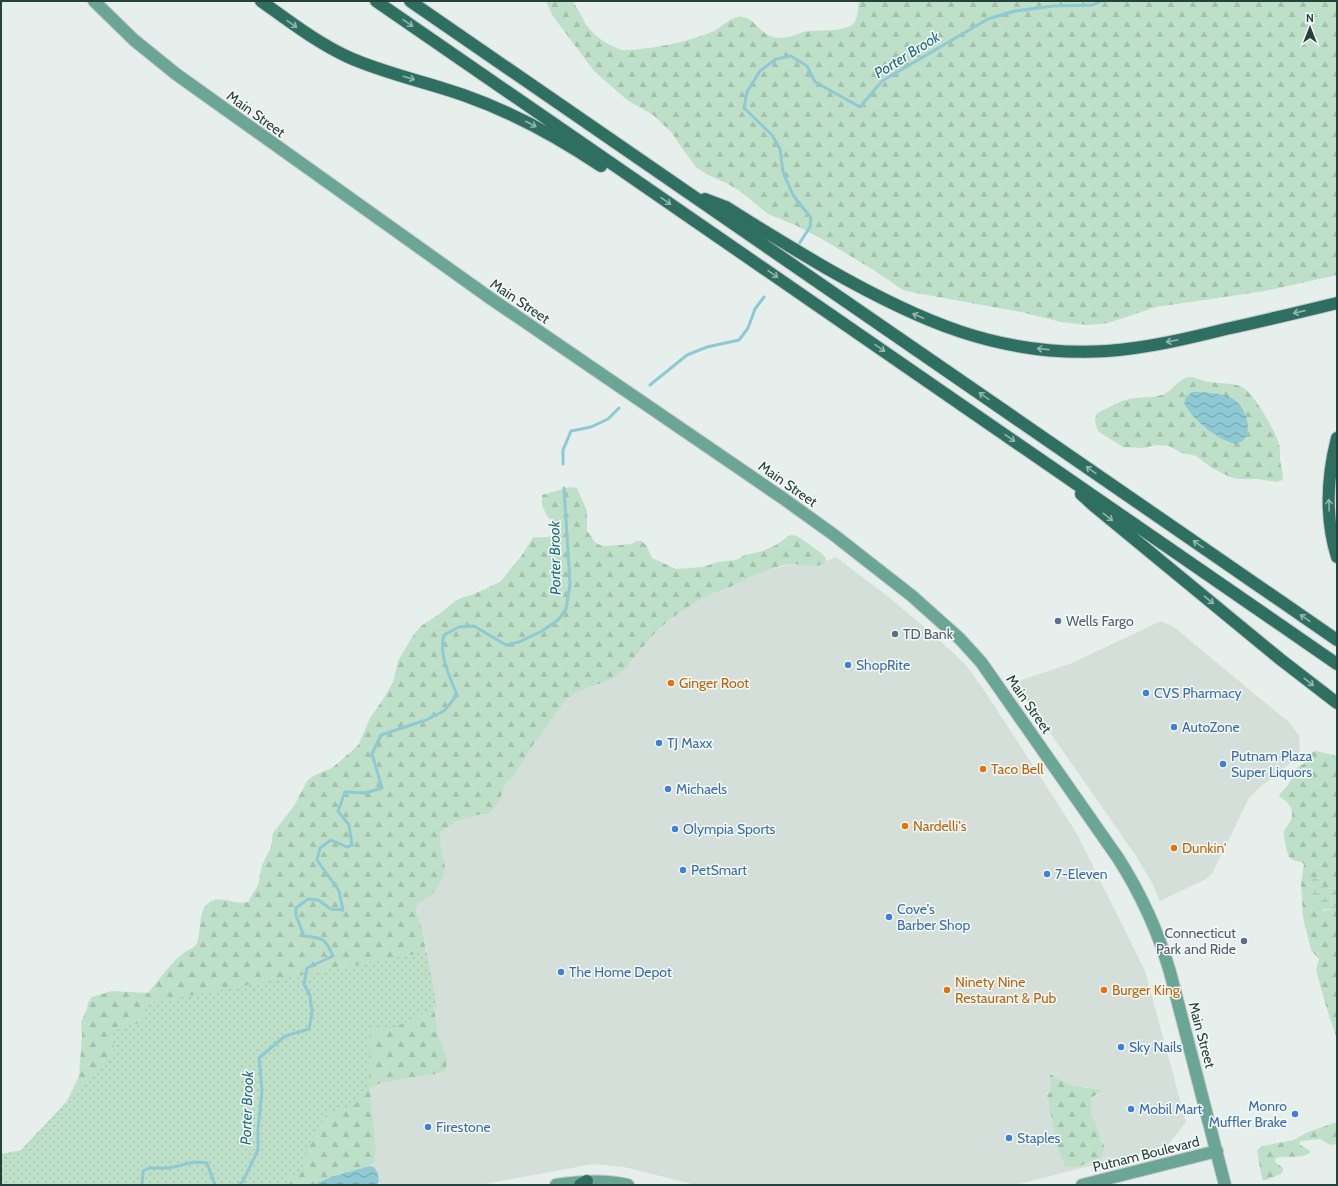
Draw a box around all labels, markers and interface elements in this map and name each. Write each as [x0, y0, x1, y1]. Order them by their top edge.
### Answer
north arrow [1290, 8, 1330, 48]
text: N [1306, 11, 1314, 25]
one-way arrow [403, 19, 414, 27]
one-way arrow [287, 20, 298, 28]
water label: Porter Brook [871, 27, 944, 82]
one-way arrow [403, 75, 416, 82]
street label: Main Street [223, 87, 289, 141]
one-way arrow [525, 121, 537, 128]
one-way arrow [660, 197, 671, 205]
one-way arrow [767, 270, 778, 278]
street label: Main Street [487, 275, 553, 328]
one-way arrow [1293, 309, 1306, 317]
one-way arrow [912, 312, 924, 319]
one-way arrow [1166, 338, 1179, 346]
one-way arrow [874, 344, 885, 352]
one-way arrow [1037, 346, 1050, 353]
one-way arrow [979, 392, 990, 400]
one-way arrow [1004, 434, 1015, 442]
street label: Main Street [755, 457, 821, 511]
one-way arrow [1086, 466, 1097, 474]
one-way arrow [1325, 499, 1333, 512]
one-way arrow [1103, 513, 1114, 522]
water label: Porter Brook [545, 520, 565, 595]
one-way arrow [1193, 540, 1204, 548]
one-way arrow [1203, 595, 1214, 604]
place label: Wells Fargo [1066, 612, 1134, 630]
one-way arrow [1300, 614, 1311, 622]
marker: Wells Fargo [1053, 616, 1063, 626]
place label: TD Bank [903, 625, 954, 643]
marker: TD Bank [890, 629, 900, 639]
place label: ShopRite [856, 656, 910, 674]
marker: ShopRite [843, 660, 853, 670]
street label: Main Street [1002, 671, 1056, 737]
place label: Ginger Root [679, 674, 749, 692]
marker: Ginger Root [666, 678, 676, 688]
one-way arrow [1304, 678, 1315, 686]
place label: CVS Pharmacy [1154, 684, 1242, 702]
marker: CVS Pharmacy [1141, 688, 1151, 698]
place label: AutoZone [1182, 718, 1240, 736]
marker: AutoZone [1169, 722, 1179, 732]
place label: TJ Maxx [667, 734, 713, 752]
marker: TJ Maxx [654, 738, 664, 748]
place label: Putnam Plaza Super Liquors [1231, 747, 1313, 781]
marker: Putnam Plaza Super Liquors [1218, 759, 1228, 769]
place label: Taco Bell [991, 760, 1044, 778]
marker: Taco Bell [978, 764, 988, 774]
place label: Michaels [676, 780, 727, 798]
marker: Michaels [663, 784, 673, 794]
place label: Nardelli's [913, 817, 967, 835]
place label: Olympia Sports [683, 820, 776, 838]
marker: Nardelli's [900, 821, 910, 831]
marker: Olympia Sports [670, 824, 680, 834]
place label: Dunkin' [1182, 839, 1226, 857]
marker: Dunkin' [1169, 843, 1179, 853]
place label: PetSmart [691, 861, 747, 879]
marker: PetSmart [678, 865, 688, 875]
place label: 7-Eleven [1055, 865, 1108, 883]
marker: 7-Eleven [1042, 869, 1052, 879]
place label: Cove's Barber Shop [897, 900, 970, 934]
marker: Cove's Barber Shop [884, 912, 894, 922]
place label: Connecticut Park and Ride [1156, 924, 1236, 958]
marker: Connecticut Park and Ride [1239, 936, 1249, 946]
place label: The Home Depot [569, 963, 672, 981]
marker: The Home Depot [556, 967, 566, 977]
place label: Ninety Nine Restaurant & Pub [955, 973, 1057, 1007]
place label: Burger King [1112, 981, 1181, 999]
marker: Ninety Nine Restaurant & Pub [942, 985, 952, 995]
marker: Burger King [1099, 985, 1109, 995]
street label: Main Street [1185, 1000, 1220, 1070]
place label: Sky Nails [1129, 1038, 1182, 1056]
marker: Sky Nails [1116, 1042, 1126, 1052]
water label: Porter Brook [237, 1070, 257, 1145]
place label: Monro Muffler Brake [1209, 1097, 1287, 1131]
place label: Mobil Mart [1139, 1100, 1203, 1118]
marker: Mobil Mart [1126, 1104, 1136, 1114]
marker: Monro Muffler Brake [1290, 1109, 1300, 1119]
place label: Firestone [436, 1118, 491, 1136]
marker: Firestone [423, 1122, 433, 1132]
place label: Staples [1017, 1129, 1061, 1147]
street label: Putnam Boulevard [1091, 1132, 1201, 1176]
marker: Staples [1004, 1133, 1014, 1143]

